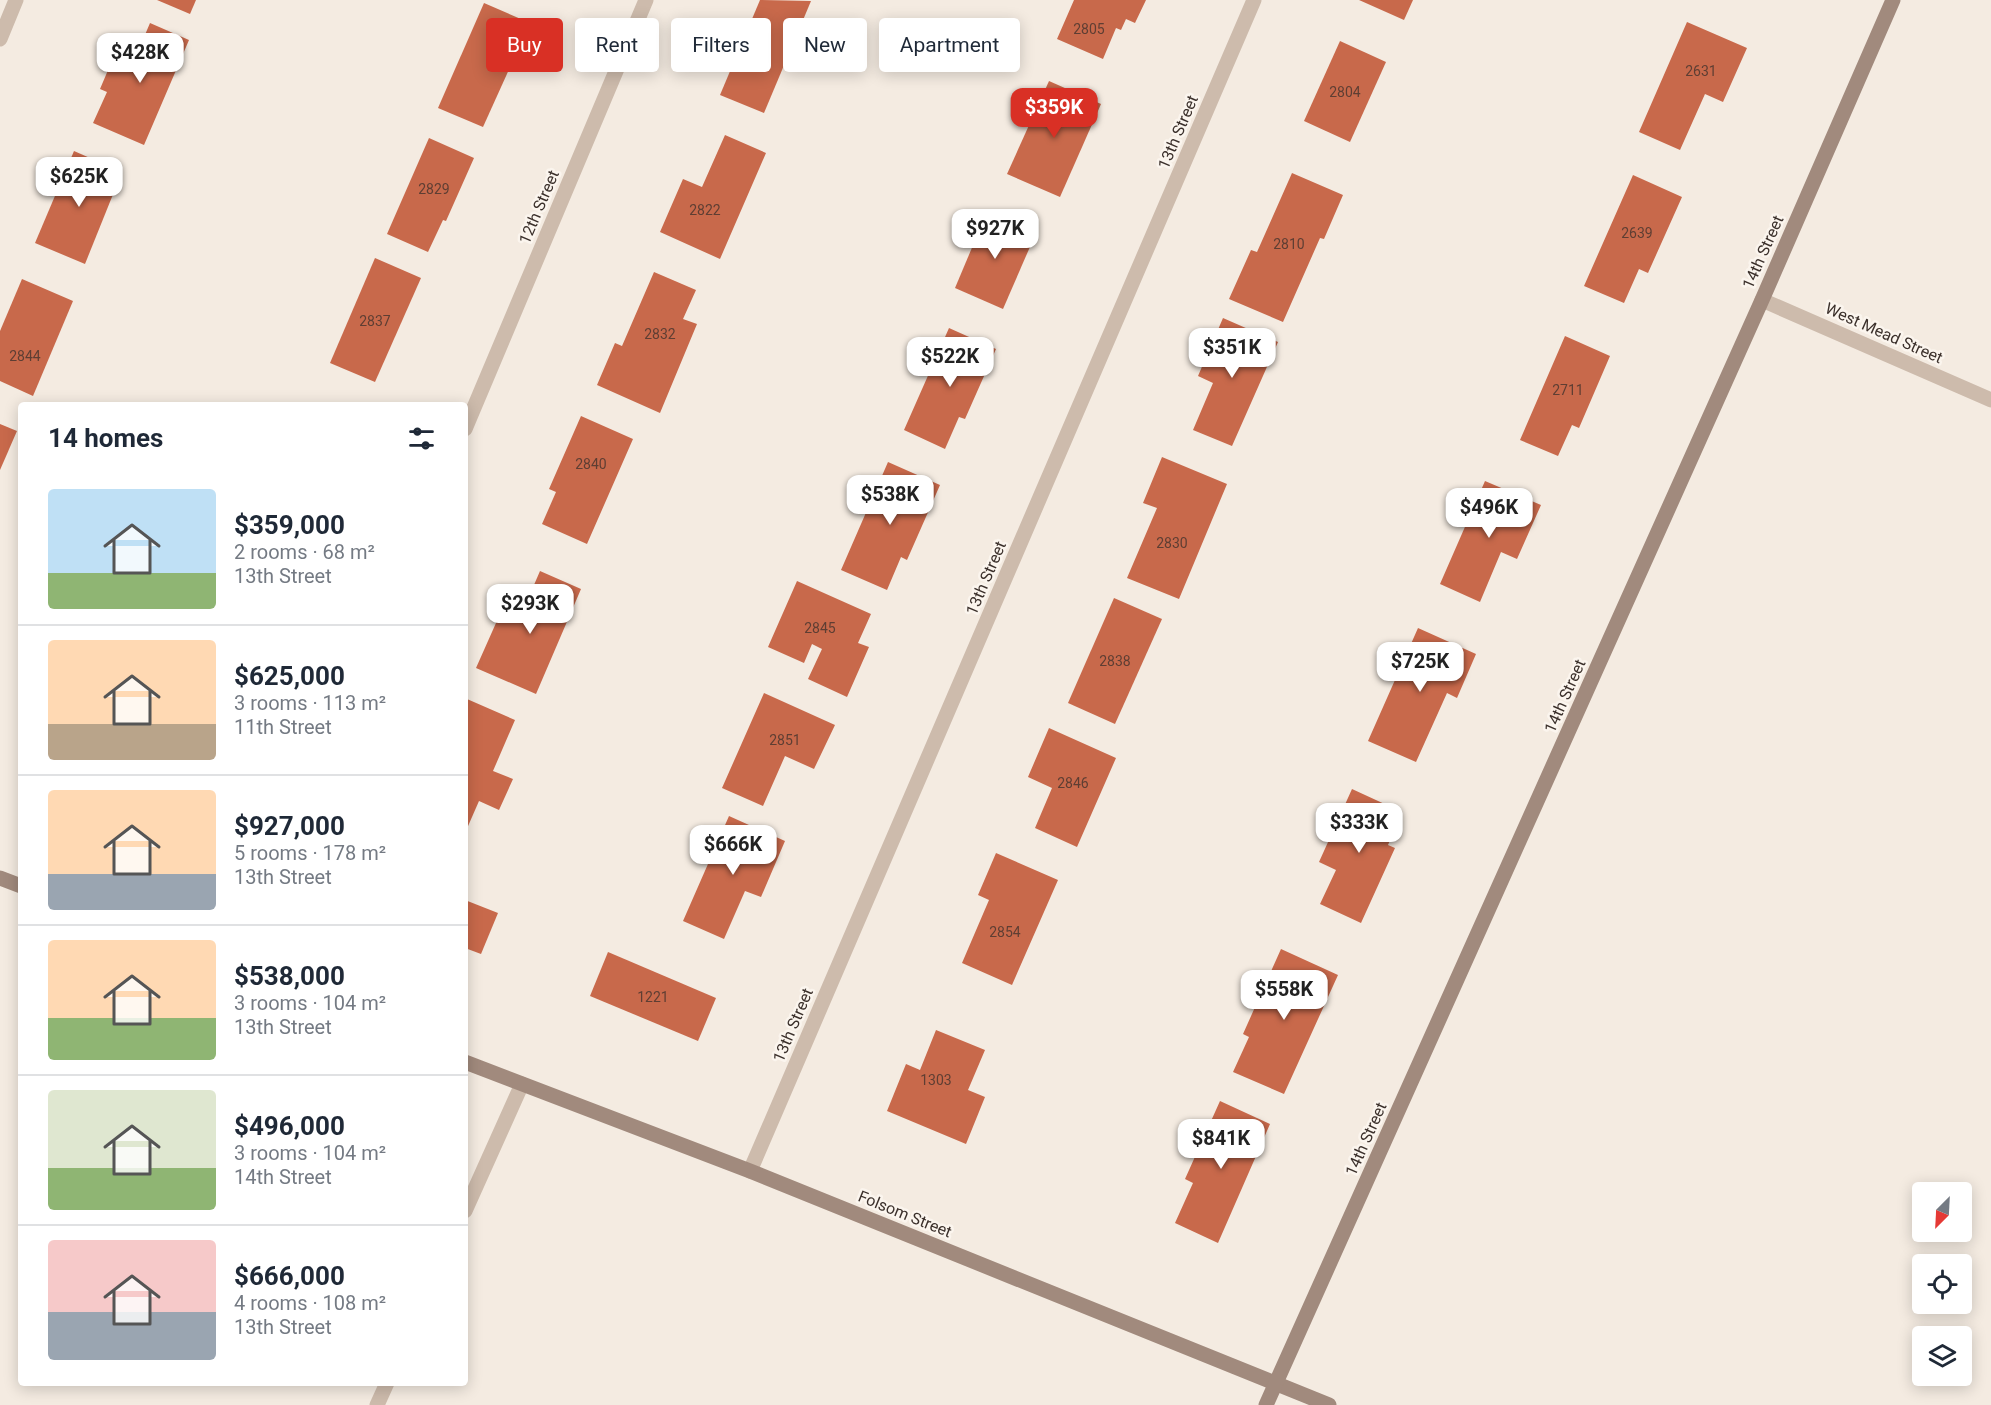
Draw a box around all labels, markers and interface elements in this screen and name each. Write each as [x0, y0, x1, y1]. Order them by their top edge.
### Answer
chip: Buy [486, 18, 563, 72]
chip: Rent [575, 18, 659, 72]
chip: Filters [671, 18, 771, 72]
chip: New [783, 18, 867, 72]
chip: Apartment [879, 18, 1020, 72]
house number: 2805 [1073, 21, 1105, 37]
pin: $428K [98, 33, 182, 84]
text: $428K [111, 40, 169, 64]
house number: 2631 [1685, 63, 1717, 79]
house number: 2804 [1329, 84, 1361, 100]
pin: $359K [1012, 88, 1096, 139]
street label: 13th Street [1154, 92, 1202, 172]
text: $359K [1025, 95, 1083, 119]
pin: $625K [37, 157, 121, 208]
text: $625K [50, 164, 108, 188]
street label: 12th Street [515, 167, 563, 247]
house number: 2829 [418, 181, 450, 197]
house number: 2822 [689, 202, 721, 218]
pin: $927K [953, 209, 1037, 260]
street label: 14th Street [1738, 212, 1788, 292]
text: $927K [966, 216, 1024, 240]
house number: 2639 [1621, 225, 1653, 241]
house number: 2810 [1273, 236, 1305, 252]
street label: West Mead Street [1822, 299, 1946, 367]
house number: 2837 [359, 313, 391, 329]
house number: 2832 [644, 326, 676, 342]
pin: $351K [1190, 328, 1274, 379]
text: $351K [1203, 335, 1261, 359]
pin: $522K [908, 337, 992, 388]
text: $522K [921, 344, 979, 368]
house number: 2844 [9, 348, 41, 364]
house number: 2711 [1552, 382, 1584, 398]
icon: filters [405, 422, 438, 455]
text: 14 homes [48, 423, 163, 453]
house number: 2840 [575, 456, 607, 472]
pin: $538K [848, 475, 932, 526]
text: $538K [861, 482, 919, 506]
pin: $496K [1447, 488, 1531, 539]
text: $496K [1460, 495, 1518, 519]
text: $359,000 [234, 510, 345, 540]
icon: home [96, 513, 168, 585]
house number: 2830 [1156, 535, 1188, 551]
street label: 13th Street [962, 538, 1010, 618]
text: 2 rooms · 68 m² [234, 540, 375, 564]
text: 13th Street [234, 564, 332, 588]
pin: $293K [488, 584, 572, 635]
text: $293K [501, 591, 559, 615]
house number: 2845 [804, 620, 836, 636]
pin: $725K [1378, 642, 1462, 693]
text: $725K [1391, 649, 1449, 673]
house number: 2838 [1099, 653, 1131, 669]
street label: 14th Street [1540, 656, 1590, 736]
text: $625,000 [234, 661, 345, 691]
icon: home [96, 664, 168, 736]
text: 3 rooms · 113 m² [234, 691, 386, 715]
text: 11th Street [234, 715, 332, 739]
house number: 2851 [769, 732, 801, 748]
house number: 2846 [1057, 775, 1089, 791]
pin: $333K [1317, 803, 1401, 854]
text: $333K [1330, 810, 1388, 834]
text: $927,000 [234, 811, 345, 841]
icon: home [96, 814, 168, 886]
pin: $666K [691, 825, 775, 876]
text: $666K [704, 832, 762, 856]
text: 5 rooms · 178 m² [234, 841, 386, 865]
text: 13th Street [234, 865, 332, 889]
house number: 2854 [989, 924, 1021, 940]
text: $538,000 [234, 961, 345, 991]
icon: home [96, 964, 168, 1036]
pin: $558K [1242, 970, 1326, 1021]
text: $558K [1255, 977, 1313, 1001]
street label: 13th Street [769, 985, 817, 1065]
house number: 1221 [637, 989, 669, 1005]
text: 3 rooms · 104 m² [234, 991, 386, 1015]
text: 13th Street [234, 1015, 332, 1039]
house number: 1303 [920, 1072, 952, 1088]
street label: 14th Street [1341, 1099, 1391, 1179]
text: $496,000 [234, 1111, 345, 1141]
icon: home [96, 1114, 168, 1186]
pin: $841K [1179, 1119, 1263, 1170]
text: $841K [1192, 1126, 1250, 1150]
text: 3 rooms · 104 m² [234, 1141, 386, 1165]
text: 14th Street [234, 1165, 332, 1189]
north arrow [1912, 1182, 1972, 1242]
map controls [1912, 1182, 1972, 1386]
street label: Folsom Street [855, 1187, 955, 1241]
button: locate [1912, 1254, 1972, 1314]
text: $666,000 [234, 1261, 345, 1291]
icon: home [96, 1264, 168, 1336]
text: 4 rooms · 108 m² [234, 1291, 386, 1315]
text: 13th Street [234, 1315, 332, 1339]
button: layers [1912, 1326, 1972, 1386]

